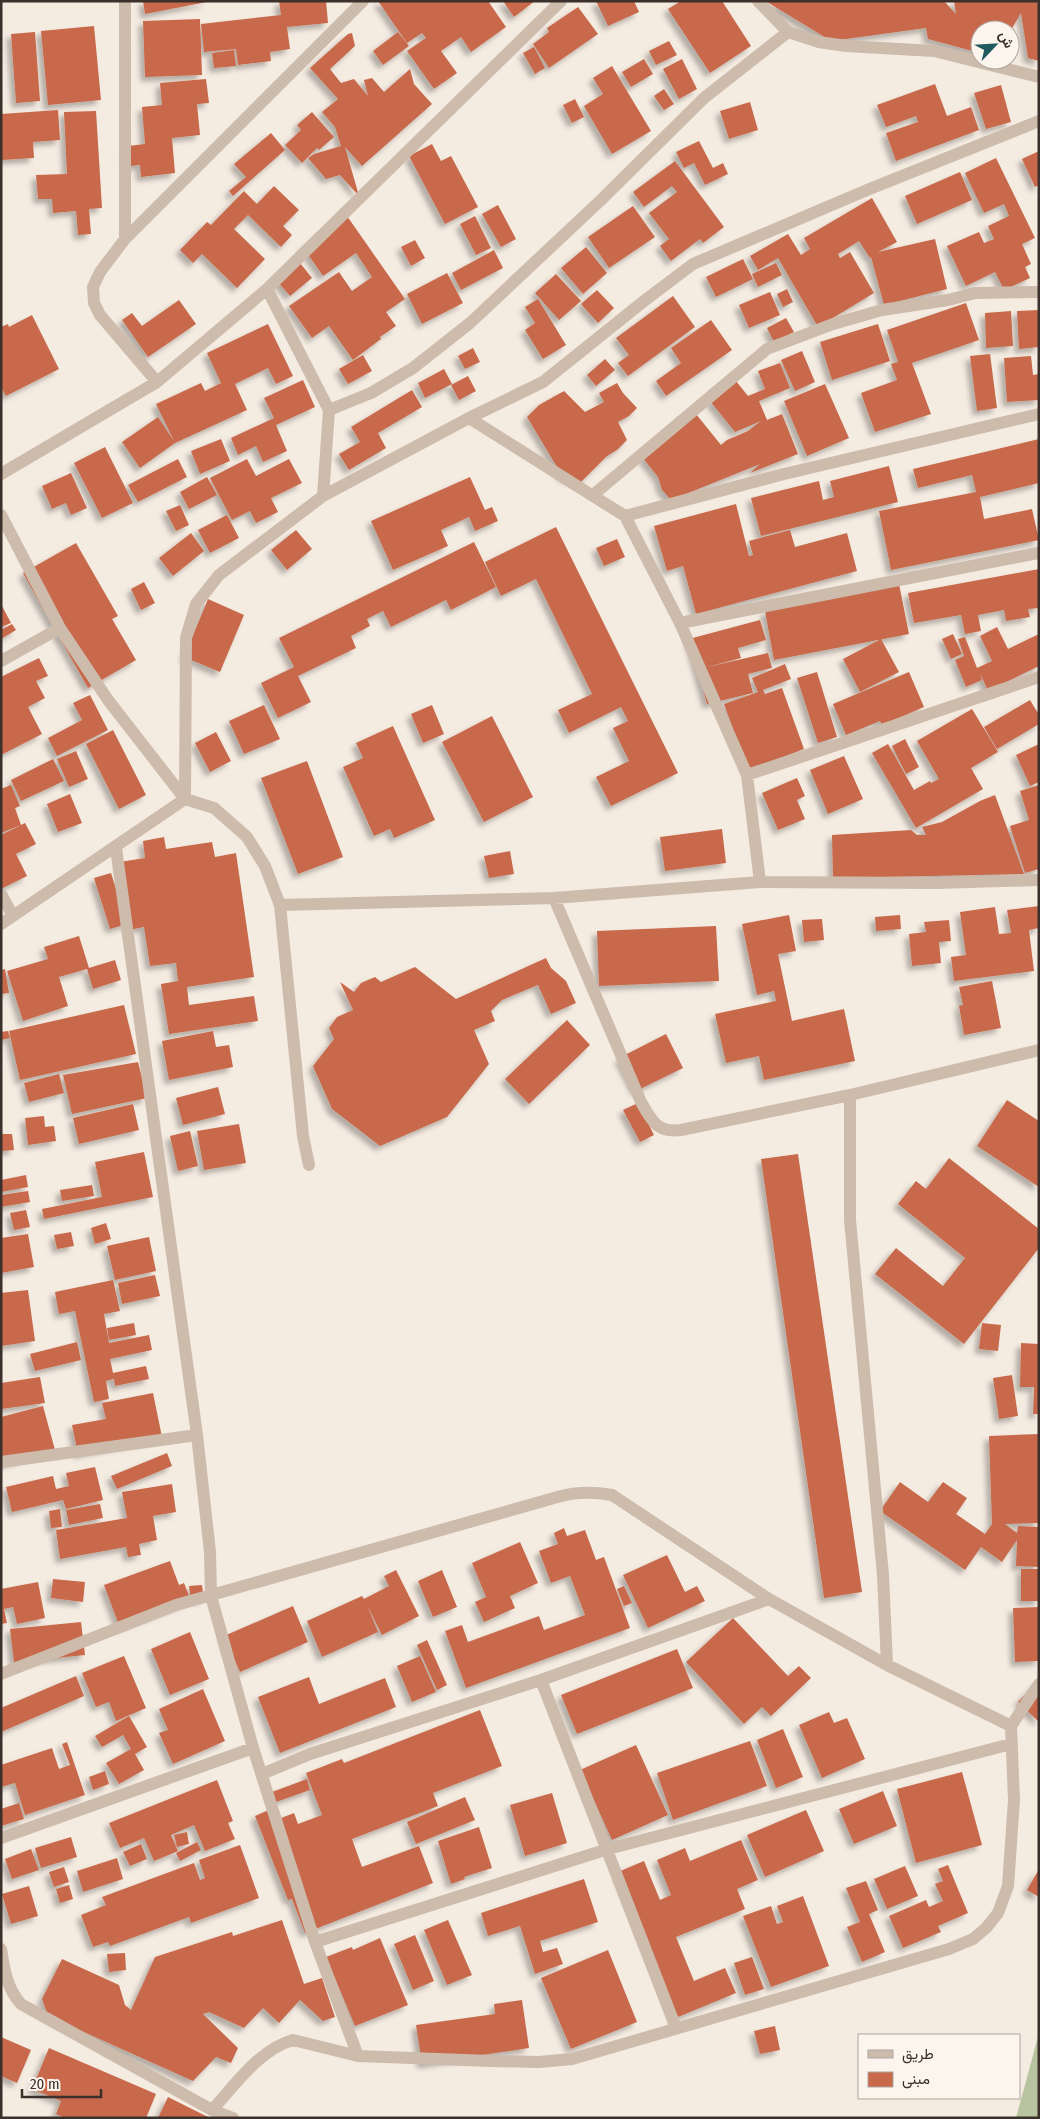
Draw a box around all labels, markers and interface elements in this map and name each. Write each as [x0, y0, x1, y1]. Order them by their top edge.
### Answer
north arrow [970, 20, 1020, 70]
text: ش [995, 28, 1018, 51]
legend [858, 2034, 1020, 2099]
text: طريق [902, 2045, 934, 2064]
scale bar [22, 2066, 101, 2098]
text: مبنى [902, 2070, 930, 2089]
text: 20 m [30, 2075, 60, 2093]

